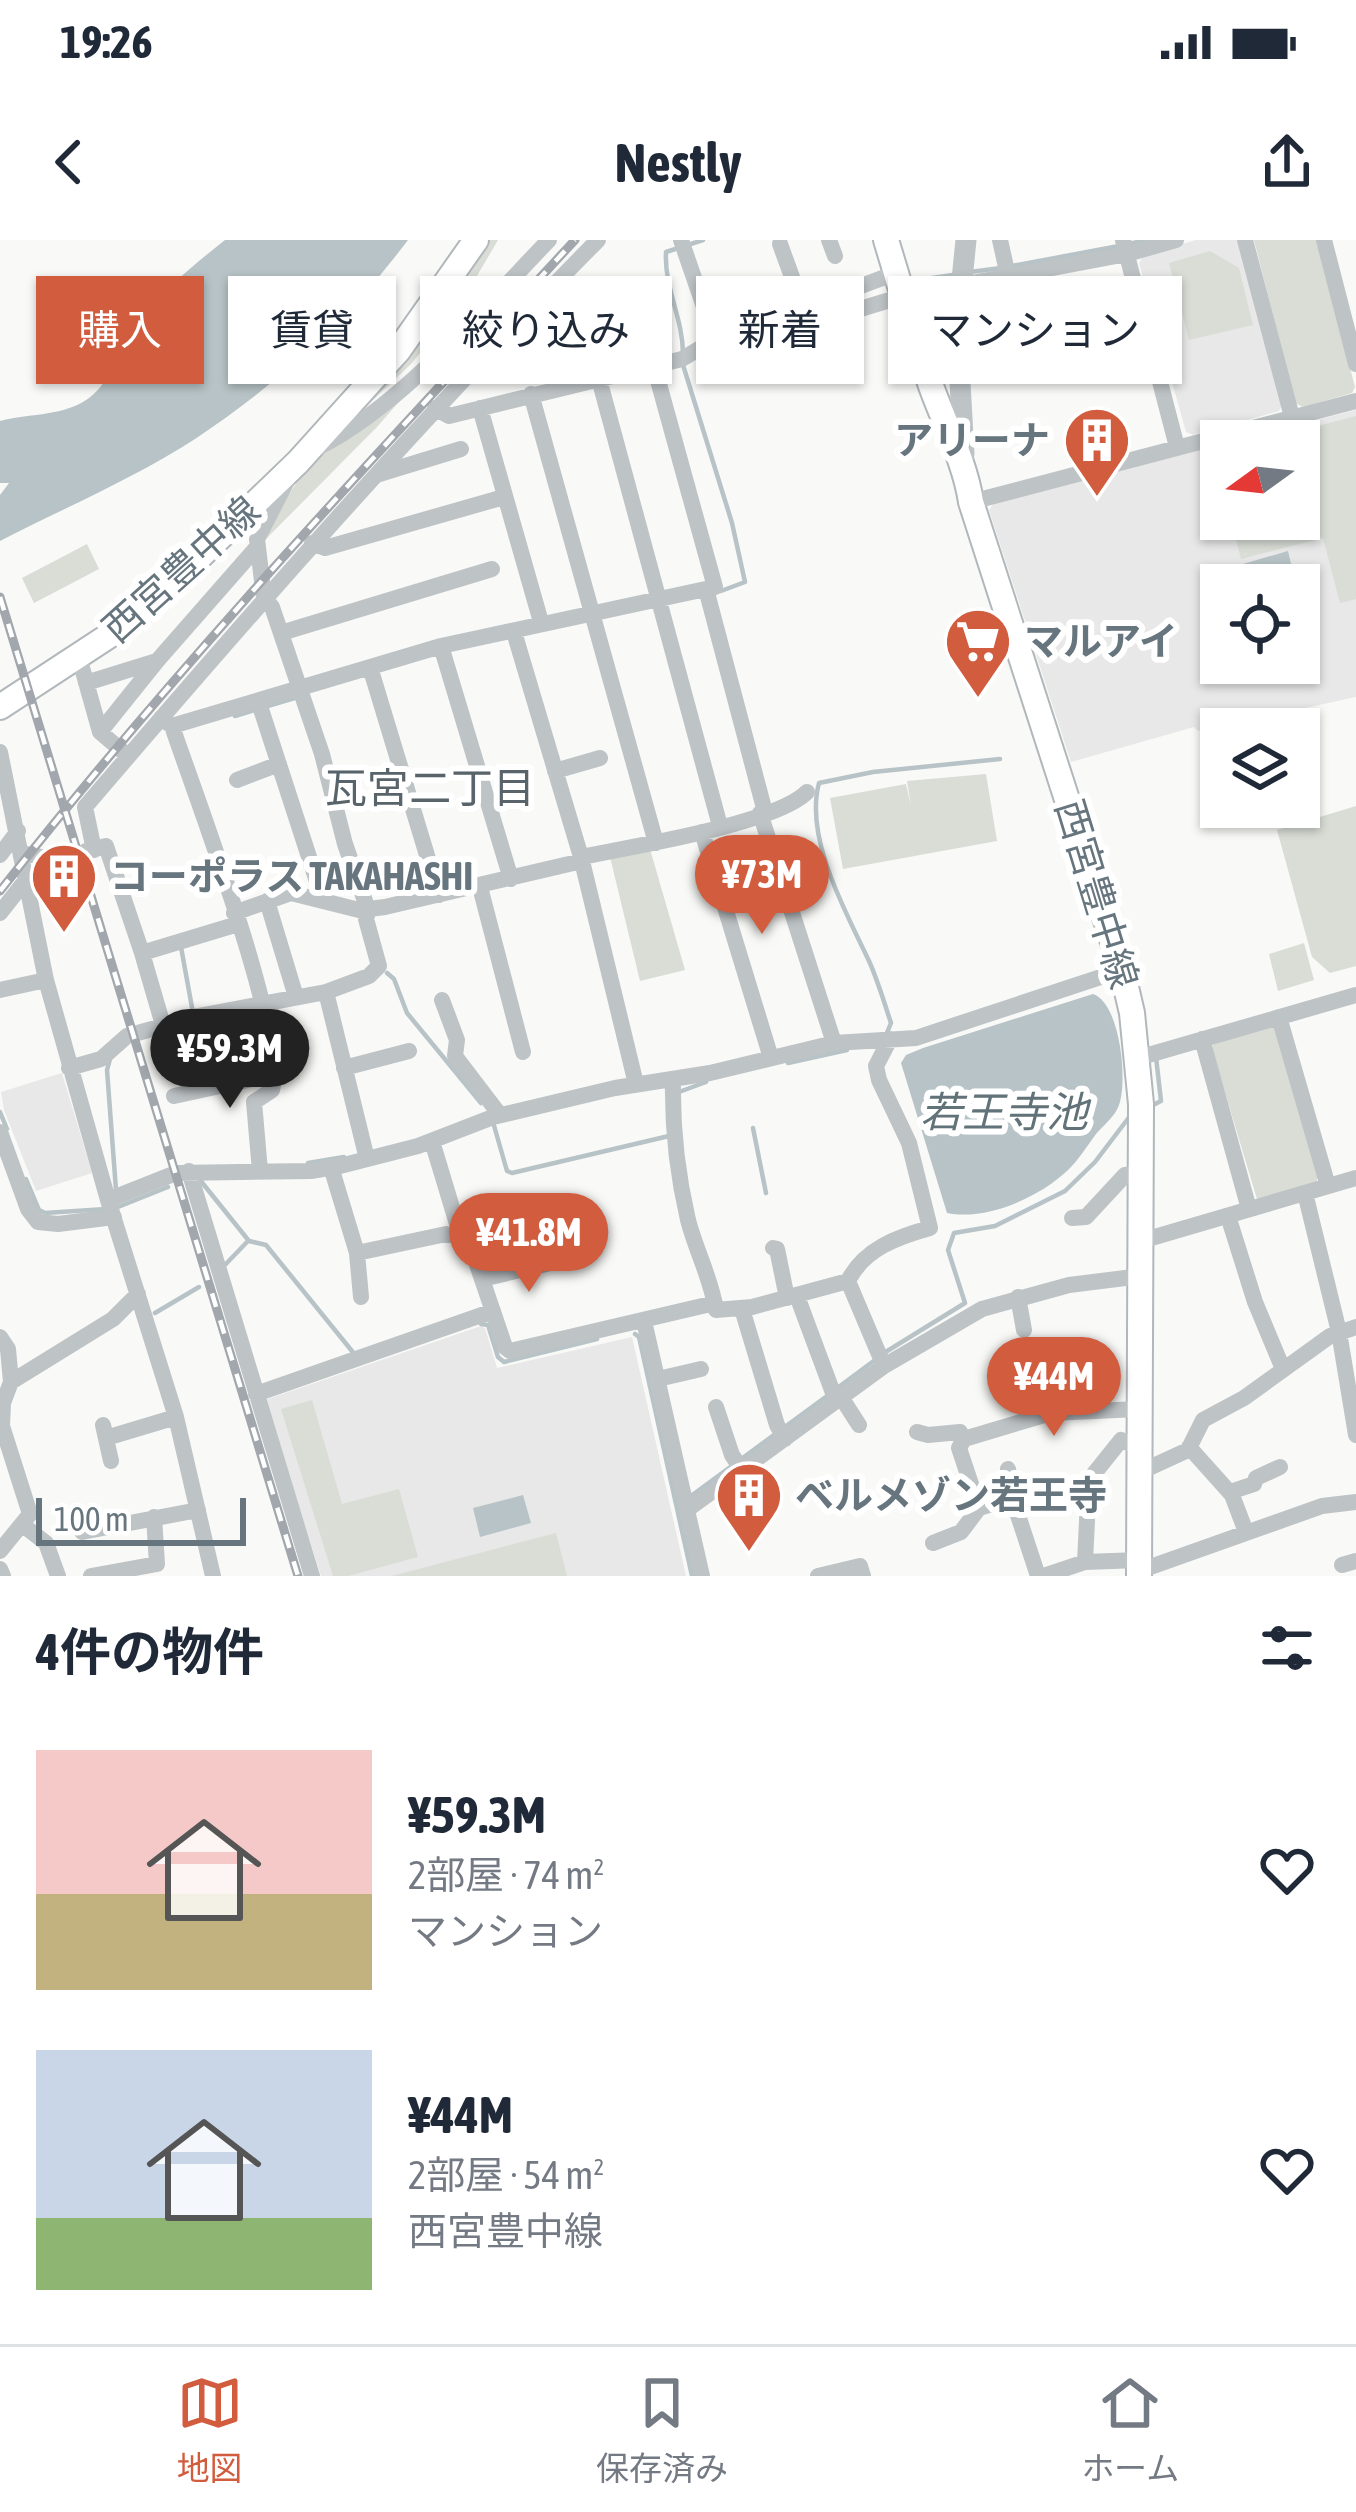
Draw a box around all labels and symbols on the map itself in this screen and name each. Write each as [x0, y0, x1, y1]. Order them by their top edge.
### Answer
building icon: アリーナ [1062, 405, 1132, 499]
place label: アリーナ [894, 418, 1050, 462]
north arrow [1200, 420, 1320, 540]
street label: 西宮豊中線 [94, 487, 268, 651]
supermarket icon: マルアイ [943, 606, 1013, 700]
place label: マルアイ [1024, 619, 1178, 663]
district label: 瓦宮二丁目 [325, 764, 535, 812]
street label: 西宮豊中線 [1047, 794, 1147, 994]
pin: ¥73M [691, 835, 833, 937]
building icon: コーポラス TAKAHASHI [29, 841, 99, 935]
place label: コーポラス TAKAHASHI [110, 854, 473, 898]
pin: ¥59.3M [132, 1009, 328, 1111]
water label: 若王寺池 [920, 1088, 1092, 1136]
pin: ¥41.8M [431, 1193, 627, 1295]
pin: ¥44M [983, 1337, 1125, 1439]
building icon: ベルメゾン若王寺 [714, 1460, 784, 1554]
place label: ベルメゾン若王寺 [795, 1473, 1107, 1517]
scale bar [36, 1492, 246, 1545]

